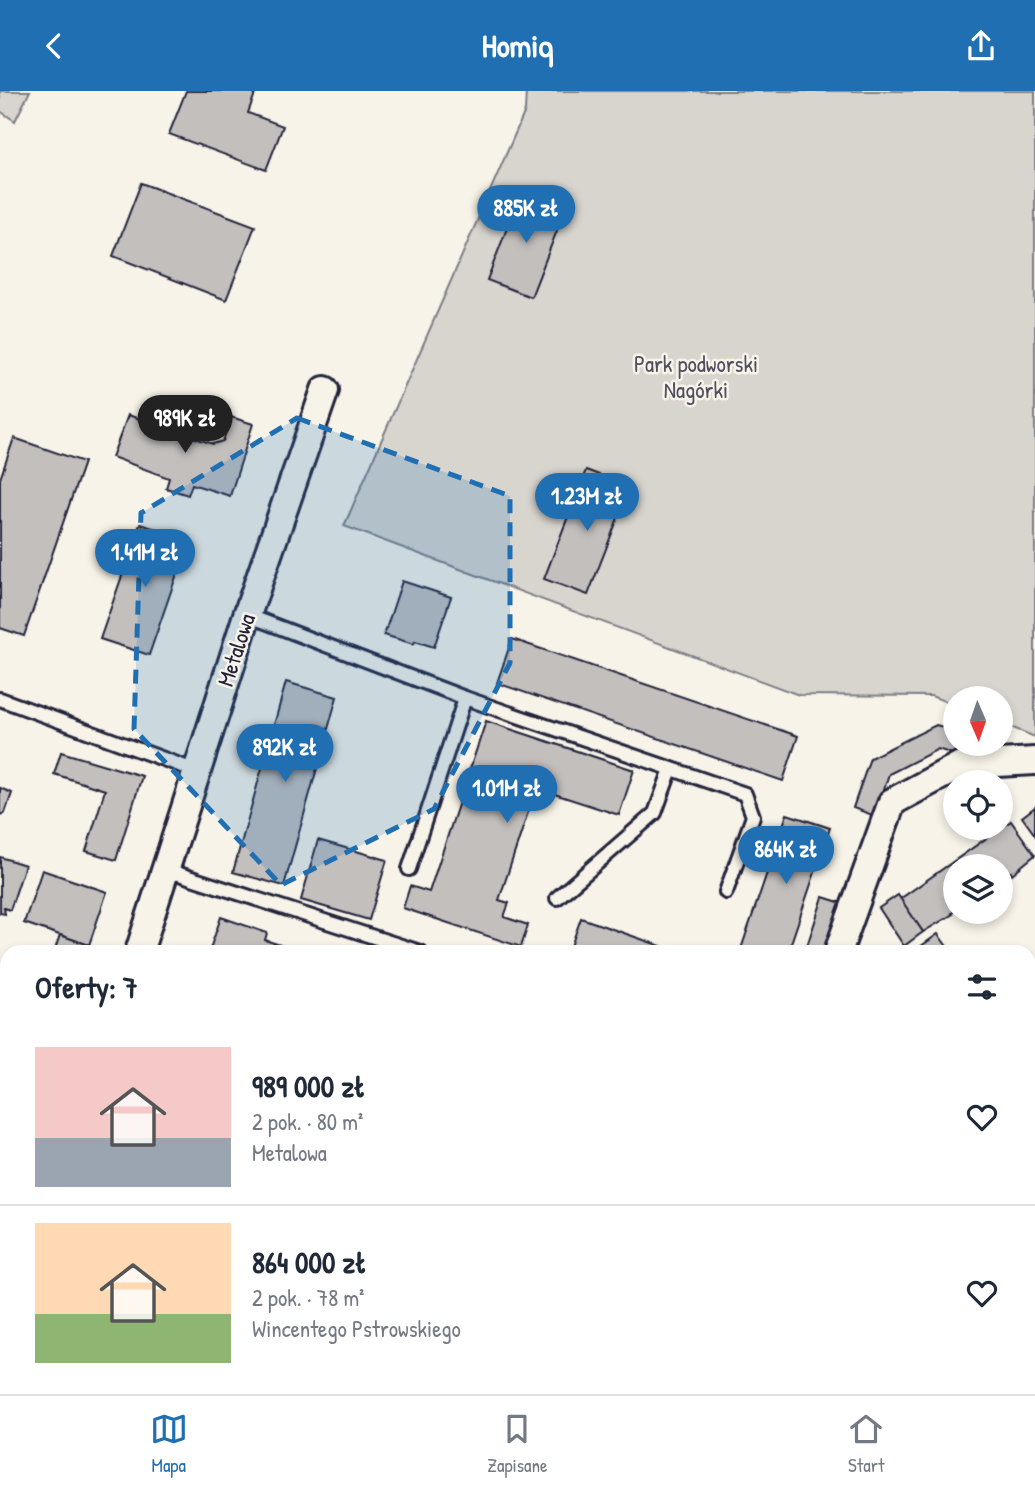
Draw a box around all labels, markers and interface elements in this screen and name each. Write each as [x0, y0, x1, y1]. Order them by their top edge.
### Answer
text: Homiq [482, 24, 553, 67]
icon: back [35, 27, 73, 65]
icon: share [962, 27, 1000, 65]
pin: 885K zł [461, 185, 591, 245]
text: 885K zł [493, 192, 559, 223]
park label: Park podworski Nagórki [634, 348, 758, 405]
pin: 989K zł [120, 395, 250, 455]
text: 989K zł [154, 402, 216, 433]
pin: 1.23M zł [515, 473, 659, 533]
text: 1.23M zł [551, 480, 623, 511]
pin: 1.41M zł [73, 529, 217, 589]
text: 1.41M zł [111, 536, 179, 567]
street label: Metalowa [209, 609, 262, 690]
north arrow [943, 686, 1013, 756]
map controls [943, 686, 1013, 924]
pin: 892K zł [220, 725, 350, 784]
text: 892K zł [252, 731, 318, 762]
pin: 1.01M zł [435, 765, 579, 825]
button: locate [943, 770, 1013, 840]
text: 1.01M zł [472, 772, 542, 803]
pin: 864K zł [721, 827, 851, 886]
text: 864K zł [754, 833, 818, 864]
button: layers [943, 854, 1013, 924]
text: Oferty: 7 [35, 967, 138, 1007]
icon: filters [963, 968, 1001, 1006]
text: 989 000 zł [252, 1066, 365, 1106]
icon: home [91, 1075, 175, 1159]
icon: heart [963, 1098, 1001, 1136]
text: 2 pok. · 80 m² [252, 1106, 363, 1137]
text: Metalowa [252, 1137, 327, 1168]
text: 864 000 zł [252, 1242, 367, 1282]
icon: home [91, 1251, 175, 1335]
icon: heart [963, 1274, 1001, 1312]
text: 2 pok. · 78 m² [252, 1282, 364, 1313]
text: Wincentego Pstrowskiego [252, 1313, 461, 1344]
tab: Mapa [150, 1410, 188, 1478]
tab: Zapisane [487, 1410, 548, 1478]
tab: Start [847, 1410, 885, 1478]

